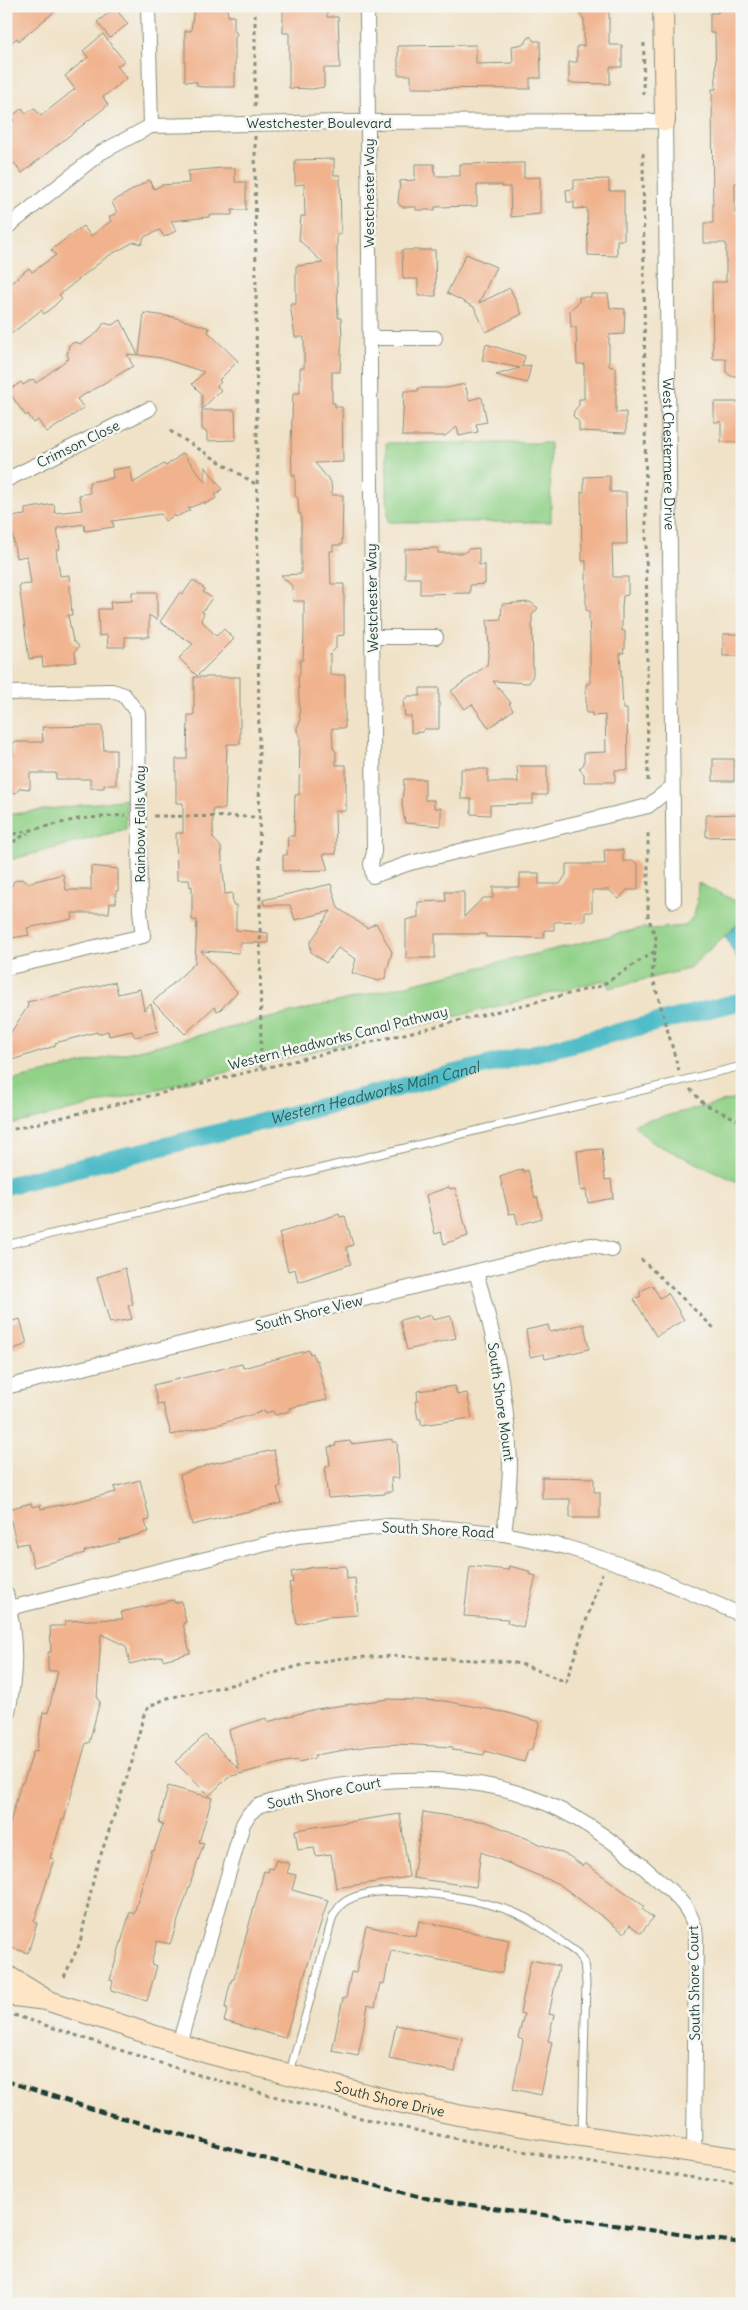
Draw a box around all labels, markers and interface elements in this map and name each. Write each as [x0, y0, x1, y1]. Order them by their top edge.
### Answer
street label: Westchester Boulevard [246, 114, 392, 132]
street label: Westchester Way [360, 138, 378, 248]
street label: West Chestermere Drive [659, 378, 679, 530]
street label: Crimson Close [34, 416, 122, 472]
street label: Westchester Way [362, 543, 382, 653]
street label: Rainbow Falls Way [131, 765, 149, 883]
street label: Western Headworks Canal Pathway [226, 1002, 450, 1074]
water label: Western Headworks Main Canal [268, 1057, 484, 1128]
street label: South Shore View [253, 1291, 365, 1335]
street label: South Shore Mount [484, 1341, 518, 1463]
street label: South Shore Road [381, 1518, 495, 1542]
street label: South Shore Court [266, 1773, 383, 1813]
street label: South Shore Court [684, 1925, 704, 2041]
street label: South Shore Drive [332, 2077, 446, 2121]

